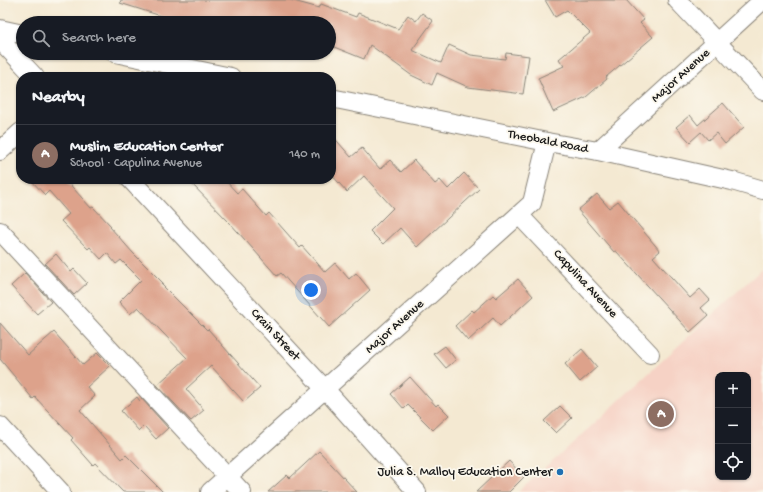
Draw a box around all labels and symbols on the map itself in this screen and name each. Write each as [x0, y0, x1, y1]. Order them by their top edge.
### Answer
street label: Major Avenue [649, 46, 714, 106]
street label: Theobald Road [506, 127, 591, 157]
street label: Capulina Avenue [550, 247, 621, 322]
your location [301, 280, 321, 300]
street label: Major Avenue [363, 297, 428, 357]
street label: Crain Street [247, 306, 304, 365]
pin: A [648, 399, 674, 429]
place label: Julia S. Malloy Education Center [378, 465, 553, 480]
marker: Julia S. Malloy Education Center [555, 467, 565, 477]

